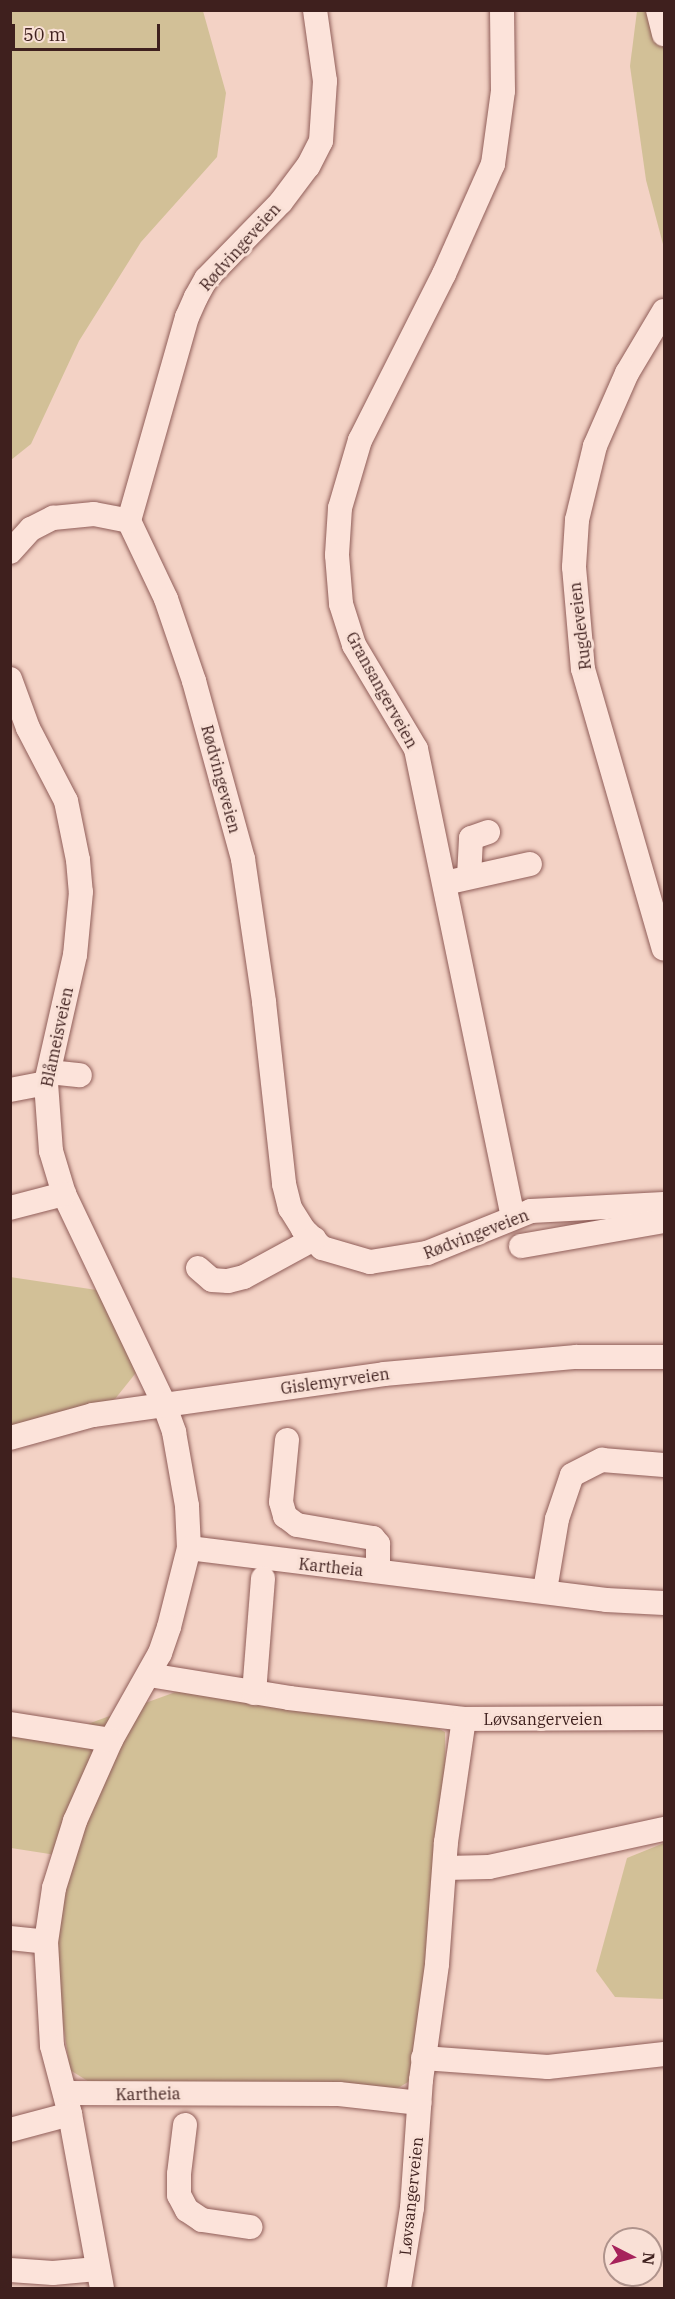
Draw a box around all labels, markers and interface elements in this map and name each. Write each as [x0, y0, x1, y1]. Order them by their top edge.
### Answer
scale bar [15, 12, 164, 50]
text: 50 m [23, 23, 66, 46]
street label: Rødvingeveien [196, 199, 284, 295]
street label: Rugdeveien [565, 581, 595, 671]
street label: Gransangerveien [342, 629, 422, 751]
street label: Rødvingeveien [197, 723, 245, 835]
street label: Blåmeisveien [37, 985, 77, 1089]
street label: Rødvingeveien [421, 1205, 531, 1263]
street label: Gislemyrveien [279, 1364, 391, 1398]
street label: Kartheia [298, 1554, 364, 1580]
street label: Løvsangerveien [483, 1709, 603, 1729]
street label: Kartheia [115, 2084, 181, 2104]
street label: Løvsangerveien [395, 2136, 427, 2256]
north arrow [603, 2227, 663, 2287]
text: N [638, 2251, 660, 2266]

